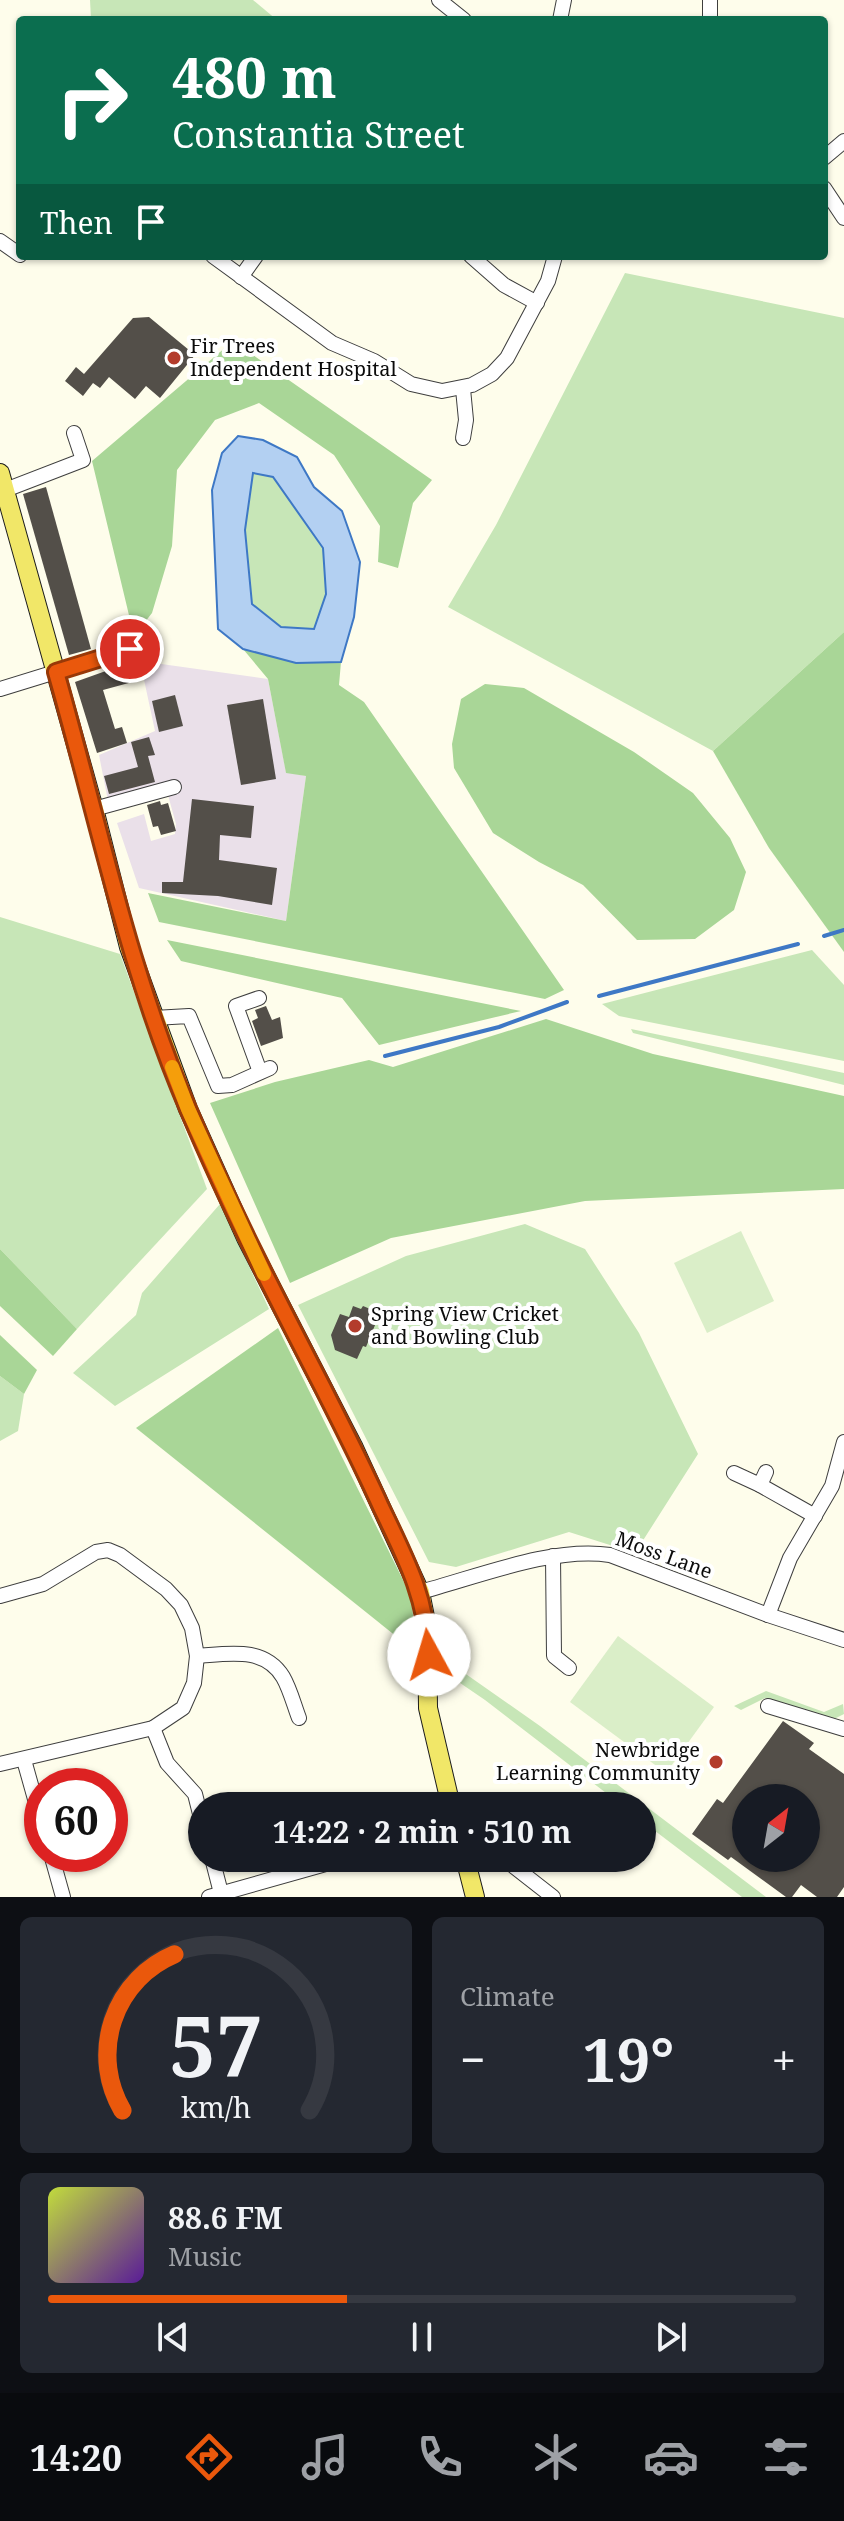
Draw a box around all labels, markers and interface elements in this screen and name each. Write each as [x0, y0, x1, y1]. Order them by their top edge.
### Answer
text: 480 m [172, 38, 337, 114]
icon: right [40, 48, 144, 152]
text: Constantia Street [172, 110, 465, 159]
icon: arrive [129, 200, 173, 244]
text: Then [40, 202, 113, 243]
place label: Fir Trees Independent Hospital [190, 332, 397, 382]
marker: Fir Trees Independent Hospital [165, 349, 183, 367]
pin [96, 615, 164, 683]
icon: arrive [108, 627, 152, 671]
place label: Spring View Cricket and Bowling Club [371, 1300, 559, 1350]
marker: Spring View Cricket and Bowling Club [346, 1317, 364, 1335]
street label: Moss Lane [612, 1525, 716, 1584]
position arrow [387, 1613, 471, 1697]
place label: Newbridge Learning Community [496, 1736, 701, 1786]
marker: Newbridge Learning Community [707, 1753, 725, 1771]
speed limit sign: 60 [24, 1768, 128, 1872]
north arrow [732, 1784, 820, 1872]
map controls [732, 1784, 820, 1872]
text: 14:22 · 2 min · 510 m [273, 1811, 571, 1852]
text: Climate [460, 1978, 555, 2014]
text: 57 [169, 1988, 263, 2101]
text: 19° [583, 2018, 674, 2100]
text: − [460, 2029, 485, 2089]
text: + [771, 2029, 796, 2089]
text: km/h [181, 2087, 251, 2126]
text: 88.6 FM [168, 2197, 283, 2238]
text: Music [168, 2238, 242, 2274]
icon: previous [151, 2315, 195, 2359]
icon: pause [400, 2315, 444, 2359]
icon: next [649, 2315, 693, 2359]
icon: directions [181, 2429, 237, 2485]
icon: music [297, 2429, 353, 2485]
icon: phone [412, 2429, 468, 2485]
icon: climate [528, 2429, 584, 2485]
icon: car [643, 2429, 699, 2485]
icon: filters [758, 2429, 814, 2485]
text: 14:20 [30, 2433, 122, 2482]

